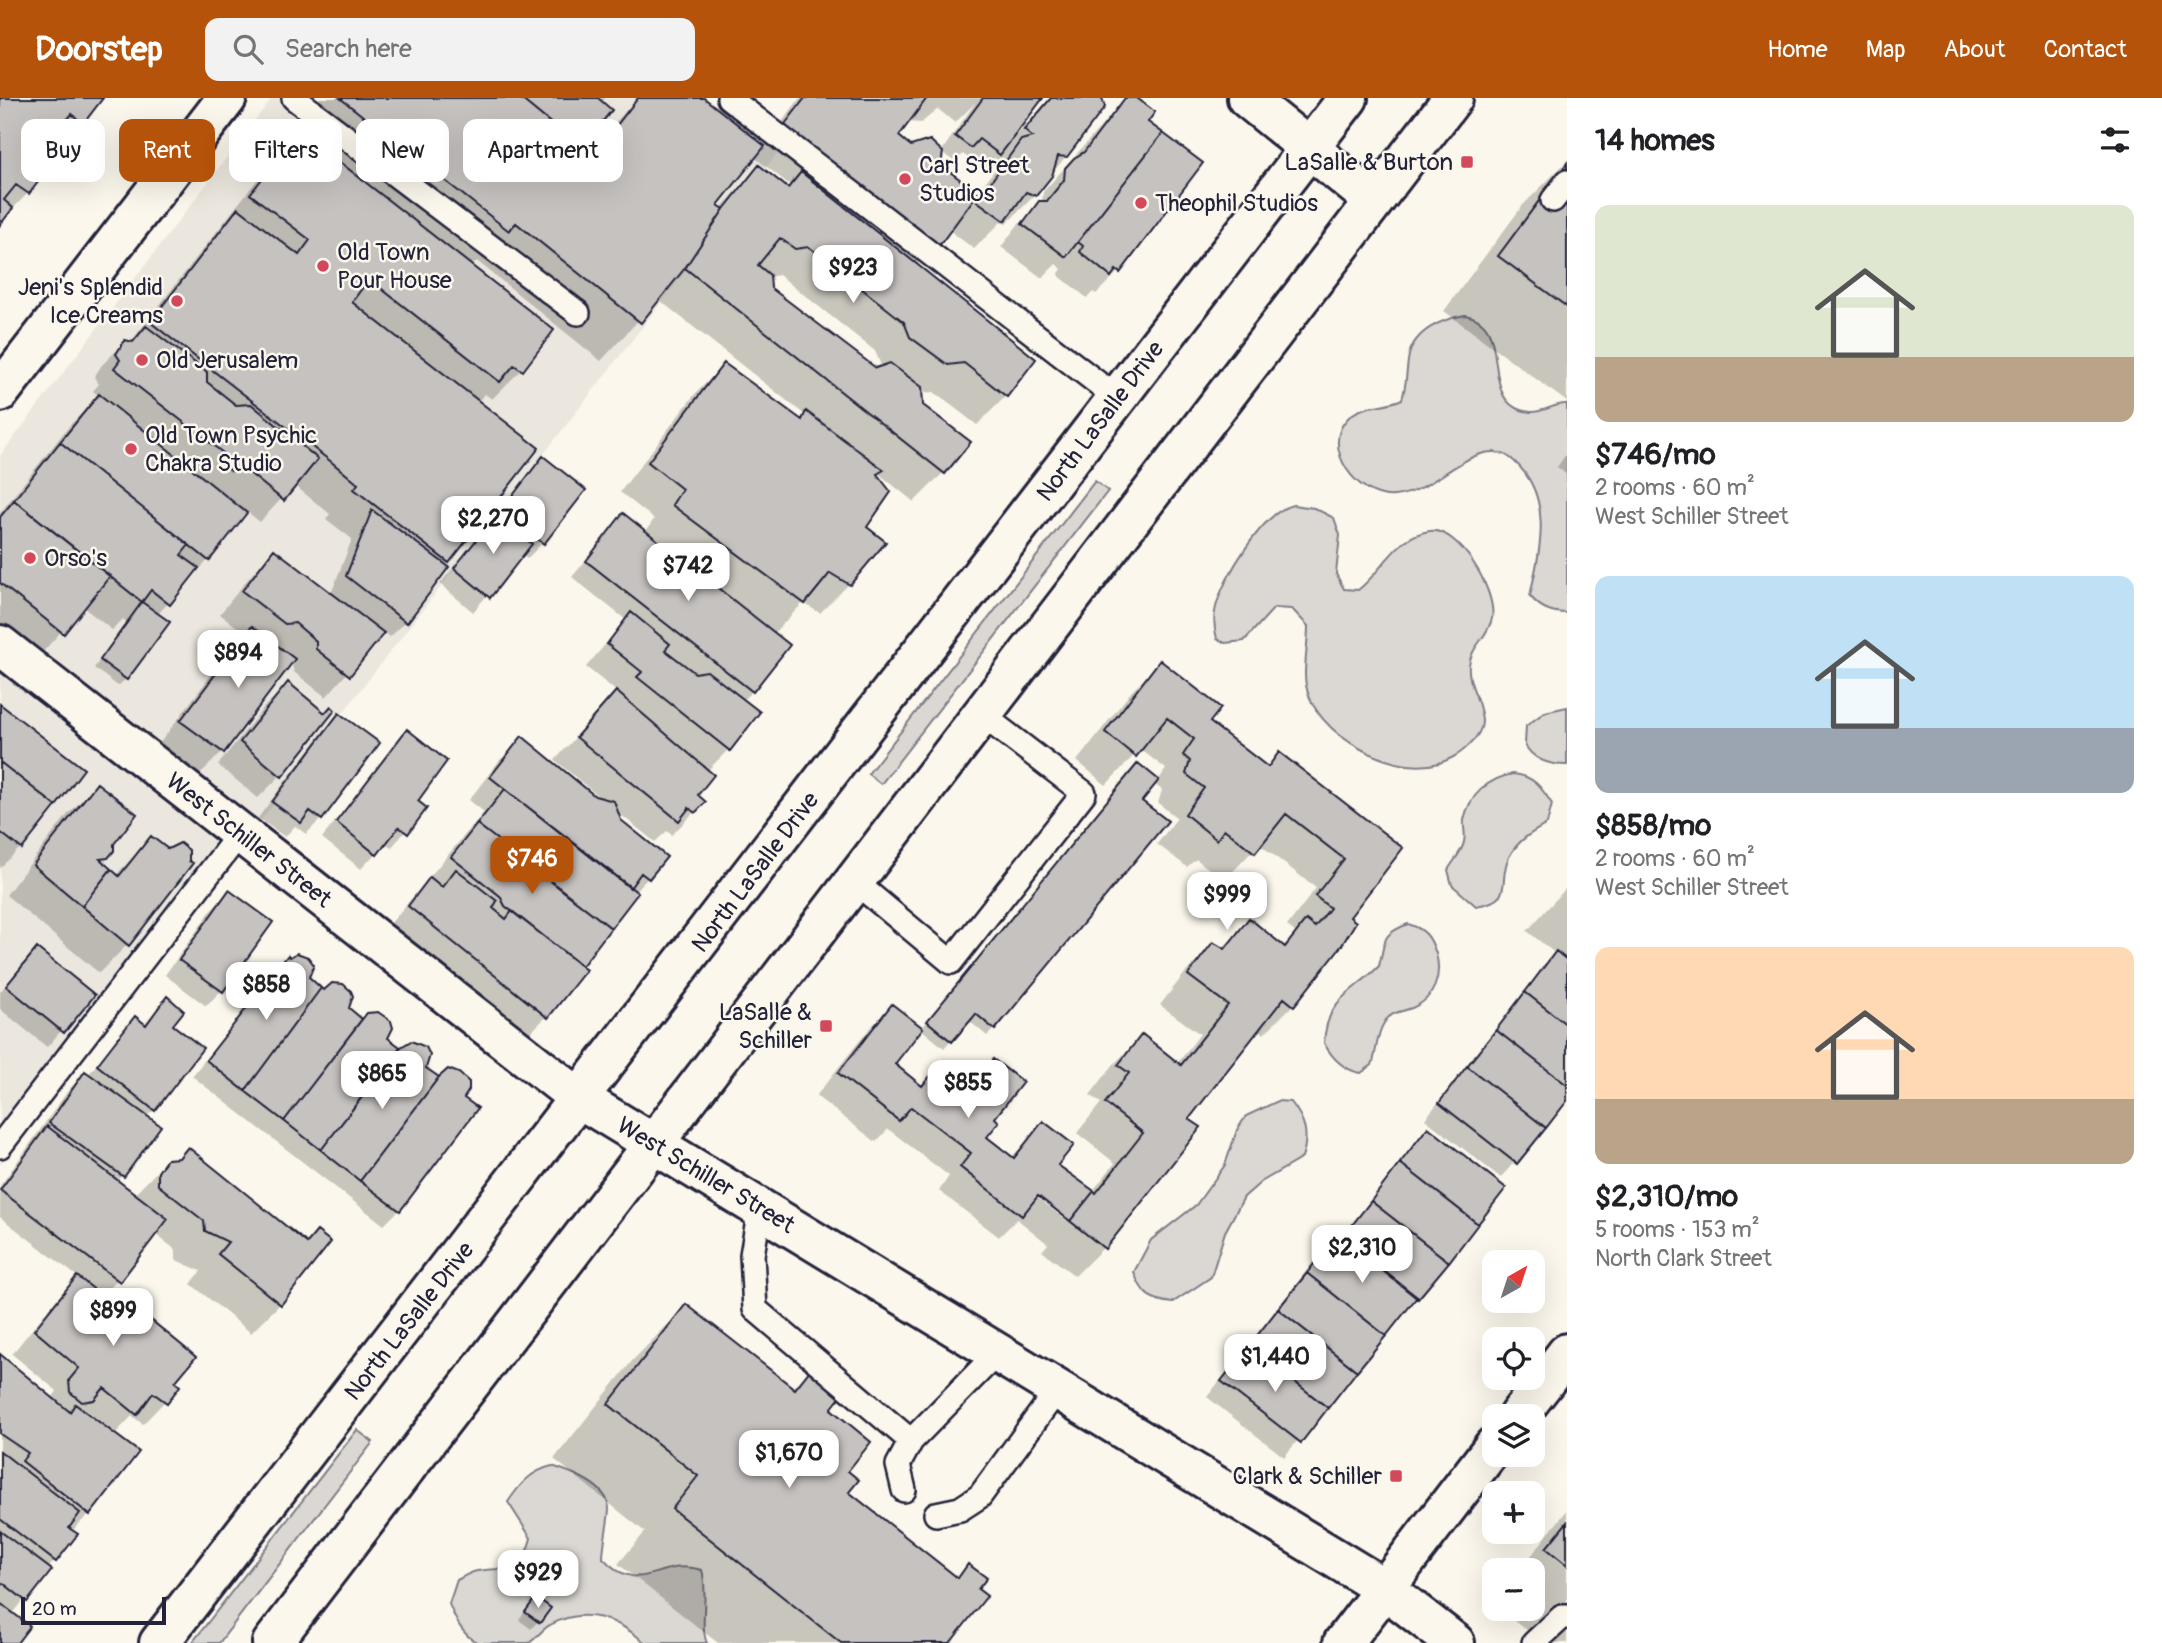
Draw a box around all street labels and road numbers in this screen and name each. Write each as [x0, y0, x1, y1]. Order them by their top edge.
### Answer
street label: North LaSalle Drive [1031, 335, 1170, 507]
street label: West Schiller Street [160, 767, 337, 914]
street label: North LaSalle Drive [686, 786, 825, 958]
street label: West Schiller Street [612, 1111, 800, 1240]
street label: North LaSalle Drive [338, 1236, 480, 1406]

